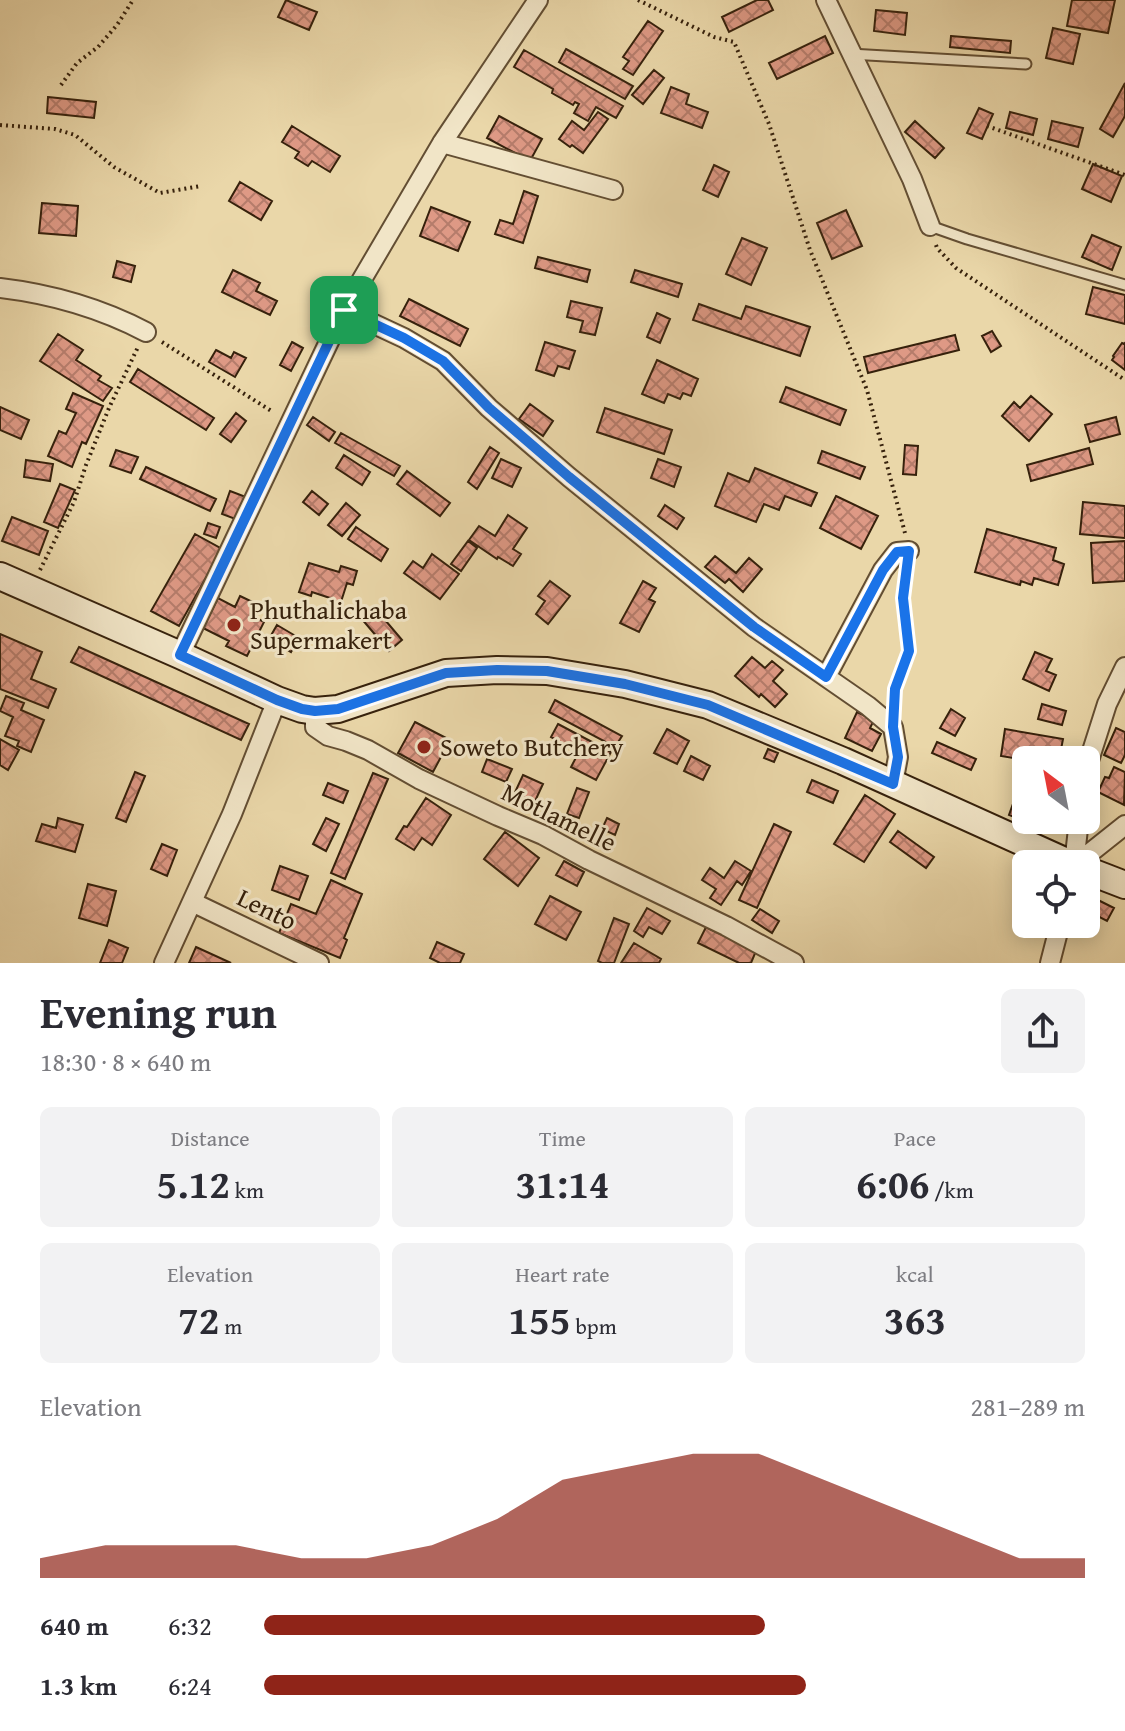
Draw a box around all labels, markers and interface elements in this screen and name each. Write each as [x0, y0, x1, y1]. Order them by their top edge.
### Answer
pin [310, 276, 378, 344]
icon: arrive [322, 288, 366, 332]
place label: Phuthalichaba Supermakert [250, 590, 408, 659]
marker: Phuthalichaba Supermakert [225, 616, 243, 634]
place label: Soweto Butchery [440, 727, 624, 766]
marker: Soweto Butchery [415, 738, 433, 756]
north arrow [1012, 746, 1100, 834]
map controls [1012, 746, 1100, 938]
street label: Motlamelle [495, 772, 623, 861]
button: locate [1012, 850, 1100, 938]
street label: Lento [231, 877, 304, 940]
text: Evening run [40, 980, 277, 1044]
button: share [1001, 989, 1085, 1073]
text: 18:30 · 8 × 640 m [40, 1042, 211, 1081]
text: Distance [171, 1122, 250, 1154]
text: Time [539, 1122, 586, 1154]
text: Pace [894, 1122, 936, 1154]
text: 5.12 [156, 1154, 230, 1213]
text: 31:14 [515, 1154, 610, 1213]
text: 6:06 [856, 1154, 929, 1213]
text: km [230, 1174, 264, 1206]
text: /km [929, 1174, 974, 1206]
text: Elevation [167, 1258, 253, 1290]
text: Heart rate [515, 1258, 610, 1290]
text: kcal [896, 1258, 934, 1290]
text: 72 [178, 1290, 219, 1349]
text: 155 [508, 1290, 571, 1349]
text: 363 [884, 1290, 946, 1349]
text: m [219, 1310, 242, 1342]
text: bpm [571, 1310, 617, 1342]
text: Elevation [40, 1387, 142, 1426]
text: 281–289 m [971, 1387, 1085, 1426]
text: 640 m [40, 1606, 108, 1645]
text: 6:32 [168, 1606, 212, 1645]
text: 1.3 km [40, 1666, 117, 1705]
text: 6:24 [168, 1666, 212, 1705]

